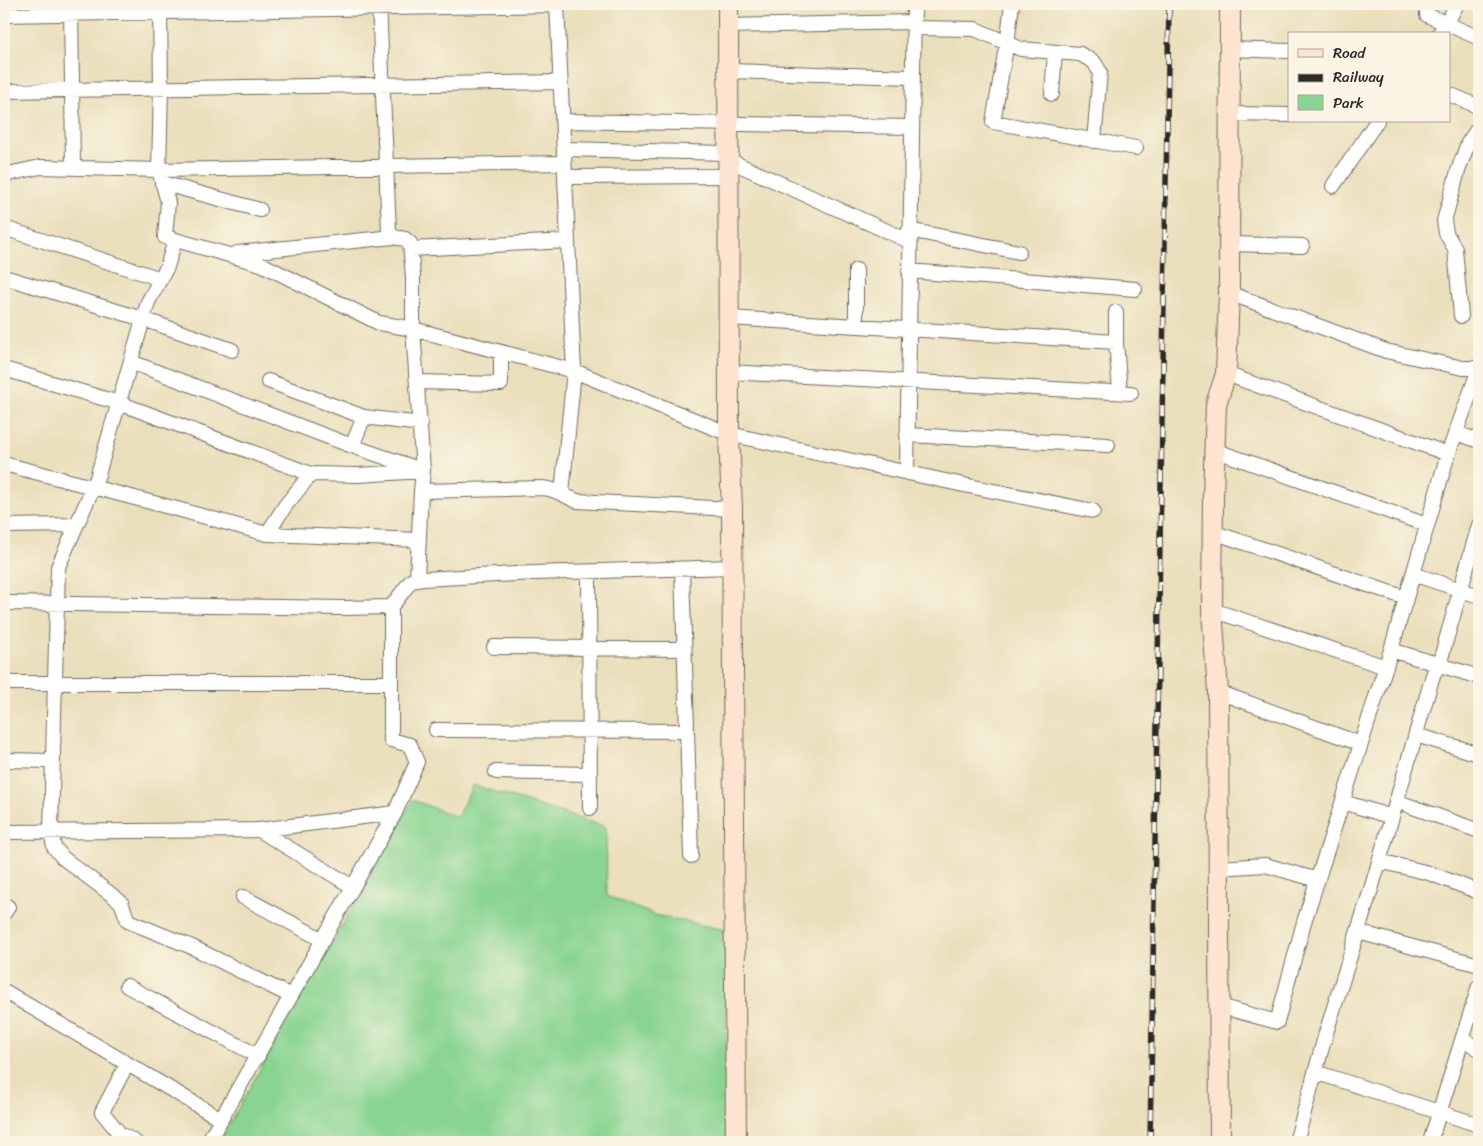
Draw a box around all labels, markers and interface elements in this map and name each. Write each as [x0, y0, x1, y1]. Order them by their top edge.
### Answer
legend [1288, 32, 1450, 122]
text: Road [1333, 40, 1366, 66]
text: Railway [1333, 64, 1384, 90]
text: Park [1333, 90, 1364, 116]

